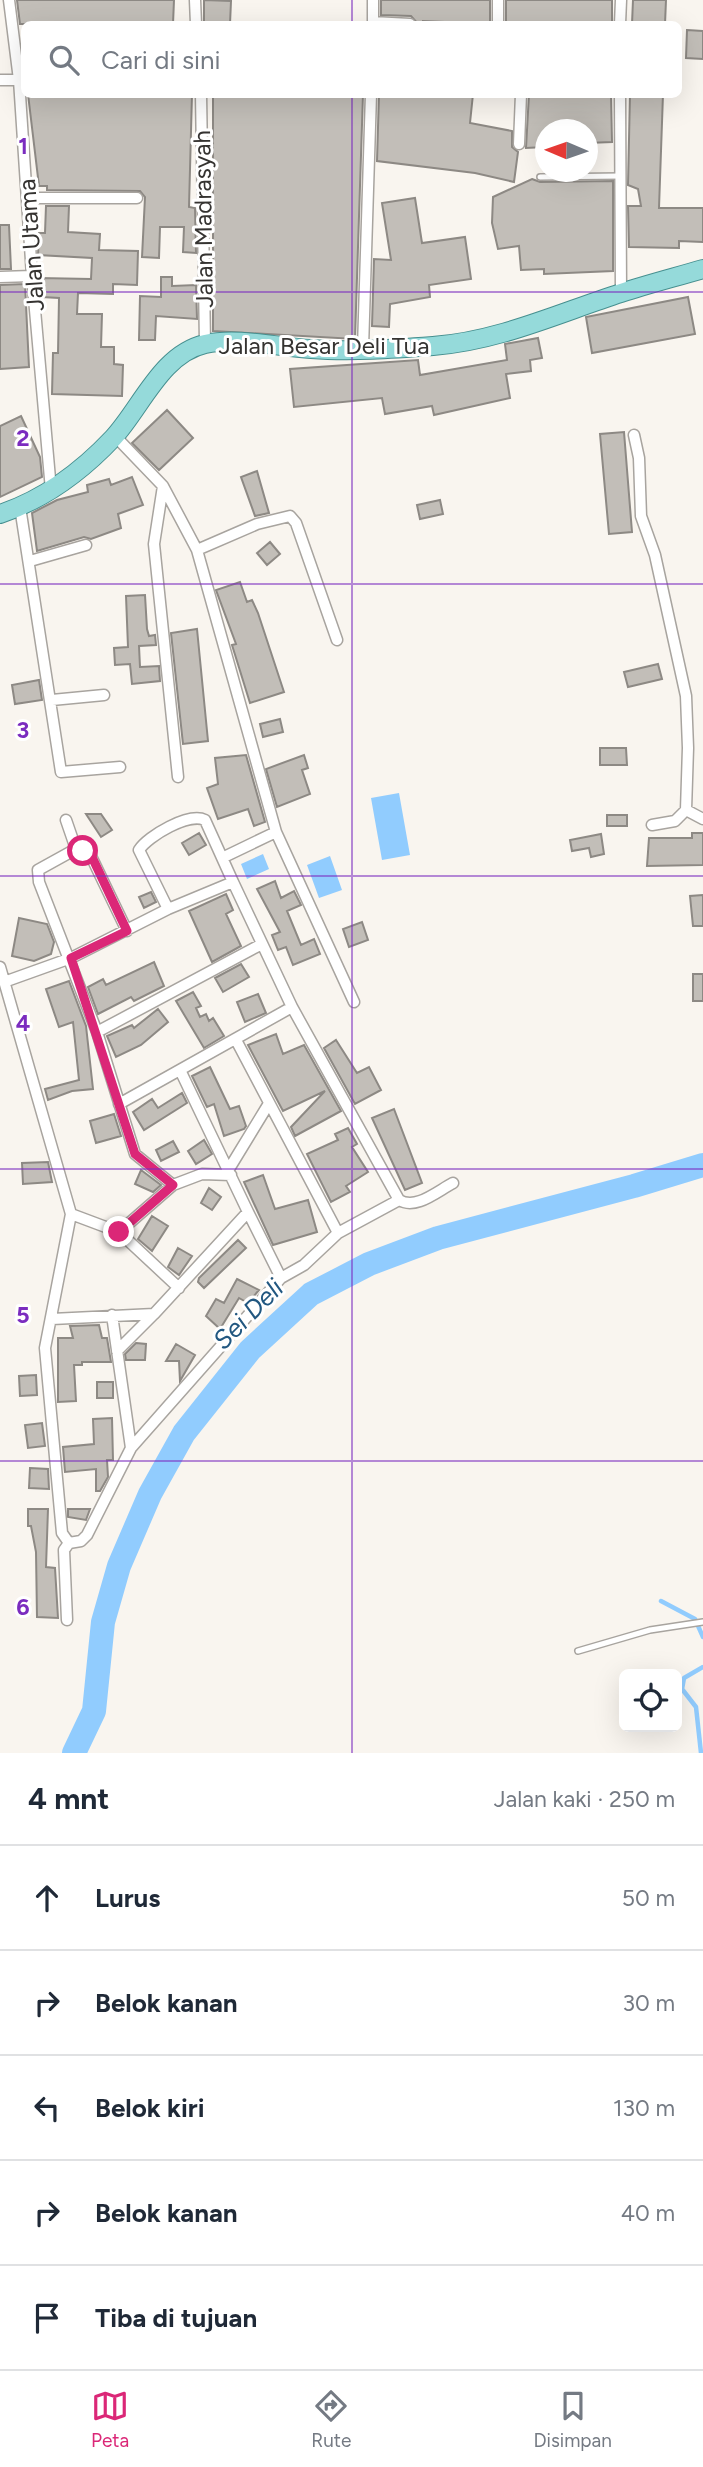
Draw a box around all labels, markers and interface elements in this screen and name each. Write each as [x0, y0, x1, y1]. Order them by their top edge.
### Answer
search box [21, 21, 682, 98]
icon: search [45, 41, 83, 79]
text: Cari di sini [101, 44, 221, 76]
north arrow [535, 119, 598, 182]
street label: Jalan Madrasyah [187, 130, 219, 308]
text: 1 [18, 132, 28, 160]
street label: Jalan Utama [12, 178, 50, 312]
street label: Jalan Besar Deli Tua [219, 331, 429, 360]
text: 2 [16, 424, 30, 452]
text: 3 [17, 716, 29, 744]
route start [67, 835, 98, 866]
text: 4 [16, 1009, 30, 1037]
route end [103, 1216, 134, 1247]
water label: Sei Deli [206, 1271, 291, 1356]
text: 5 [16, 1301, 30, 1329]
text: 6 [16, 1593, 30, 1621]
map controls [619, 1669, 682, 1732]
button: locate [619, 1669, 682, 1732]
text: 4 mnt [28, 1780, 109, 1817]
text: Jalan kaki · 250 m [494, 1785, 675, 1813]
icon: ahead [28, 1879, 66, 1917]
text: Lurus [95, 1882, 160, 1914]
text: 50 m [622, 1884, 675, 1912]
icon: right [28, 1984, 66, 2022]
text: Belok kanan [95, 1987, 238, 2019]
text: 30 m [622, 1989, 675, 2017]
icon: left [28, 2089, 66, 2127]
text: Belok kiri [95, 2092, 204, 2124]
text: 130 m [613, 2094, 675, 2122]
icon: right [28, 2194, 66, 2232]
text: Belok kanan [95, 2197, 238, 2229]
text: 40 m [621, 2199, 675, 2227]
icon: arrive [28, 2299, 66, 2337]
text: Tiba di tujuan [95, 2302, 257, 2334]
tab: Peta [91, 2387, 129, 2452]
tab: Rute [311, 2387, 351, 2452]
tab: Disimpan [533, 2387, 612, 2452]

